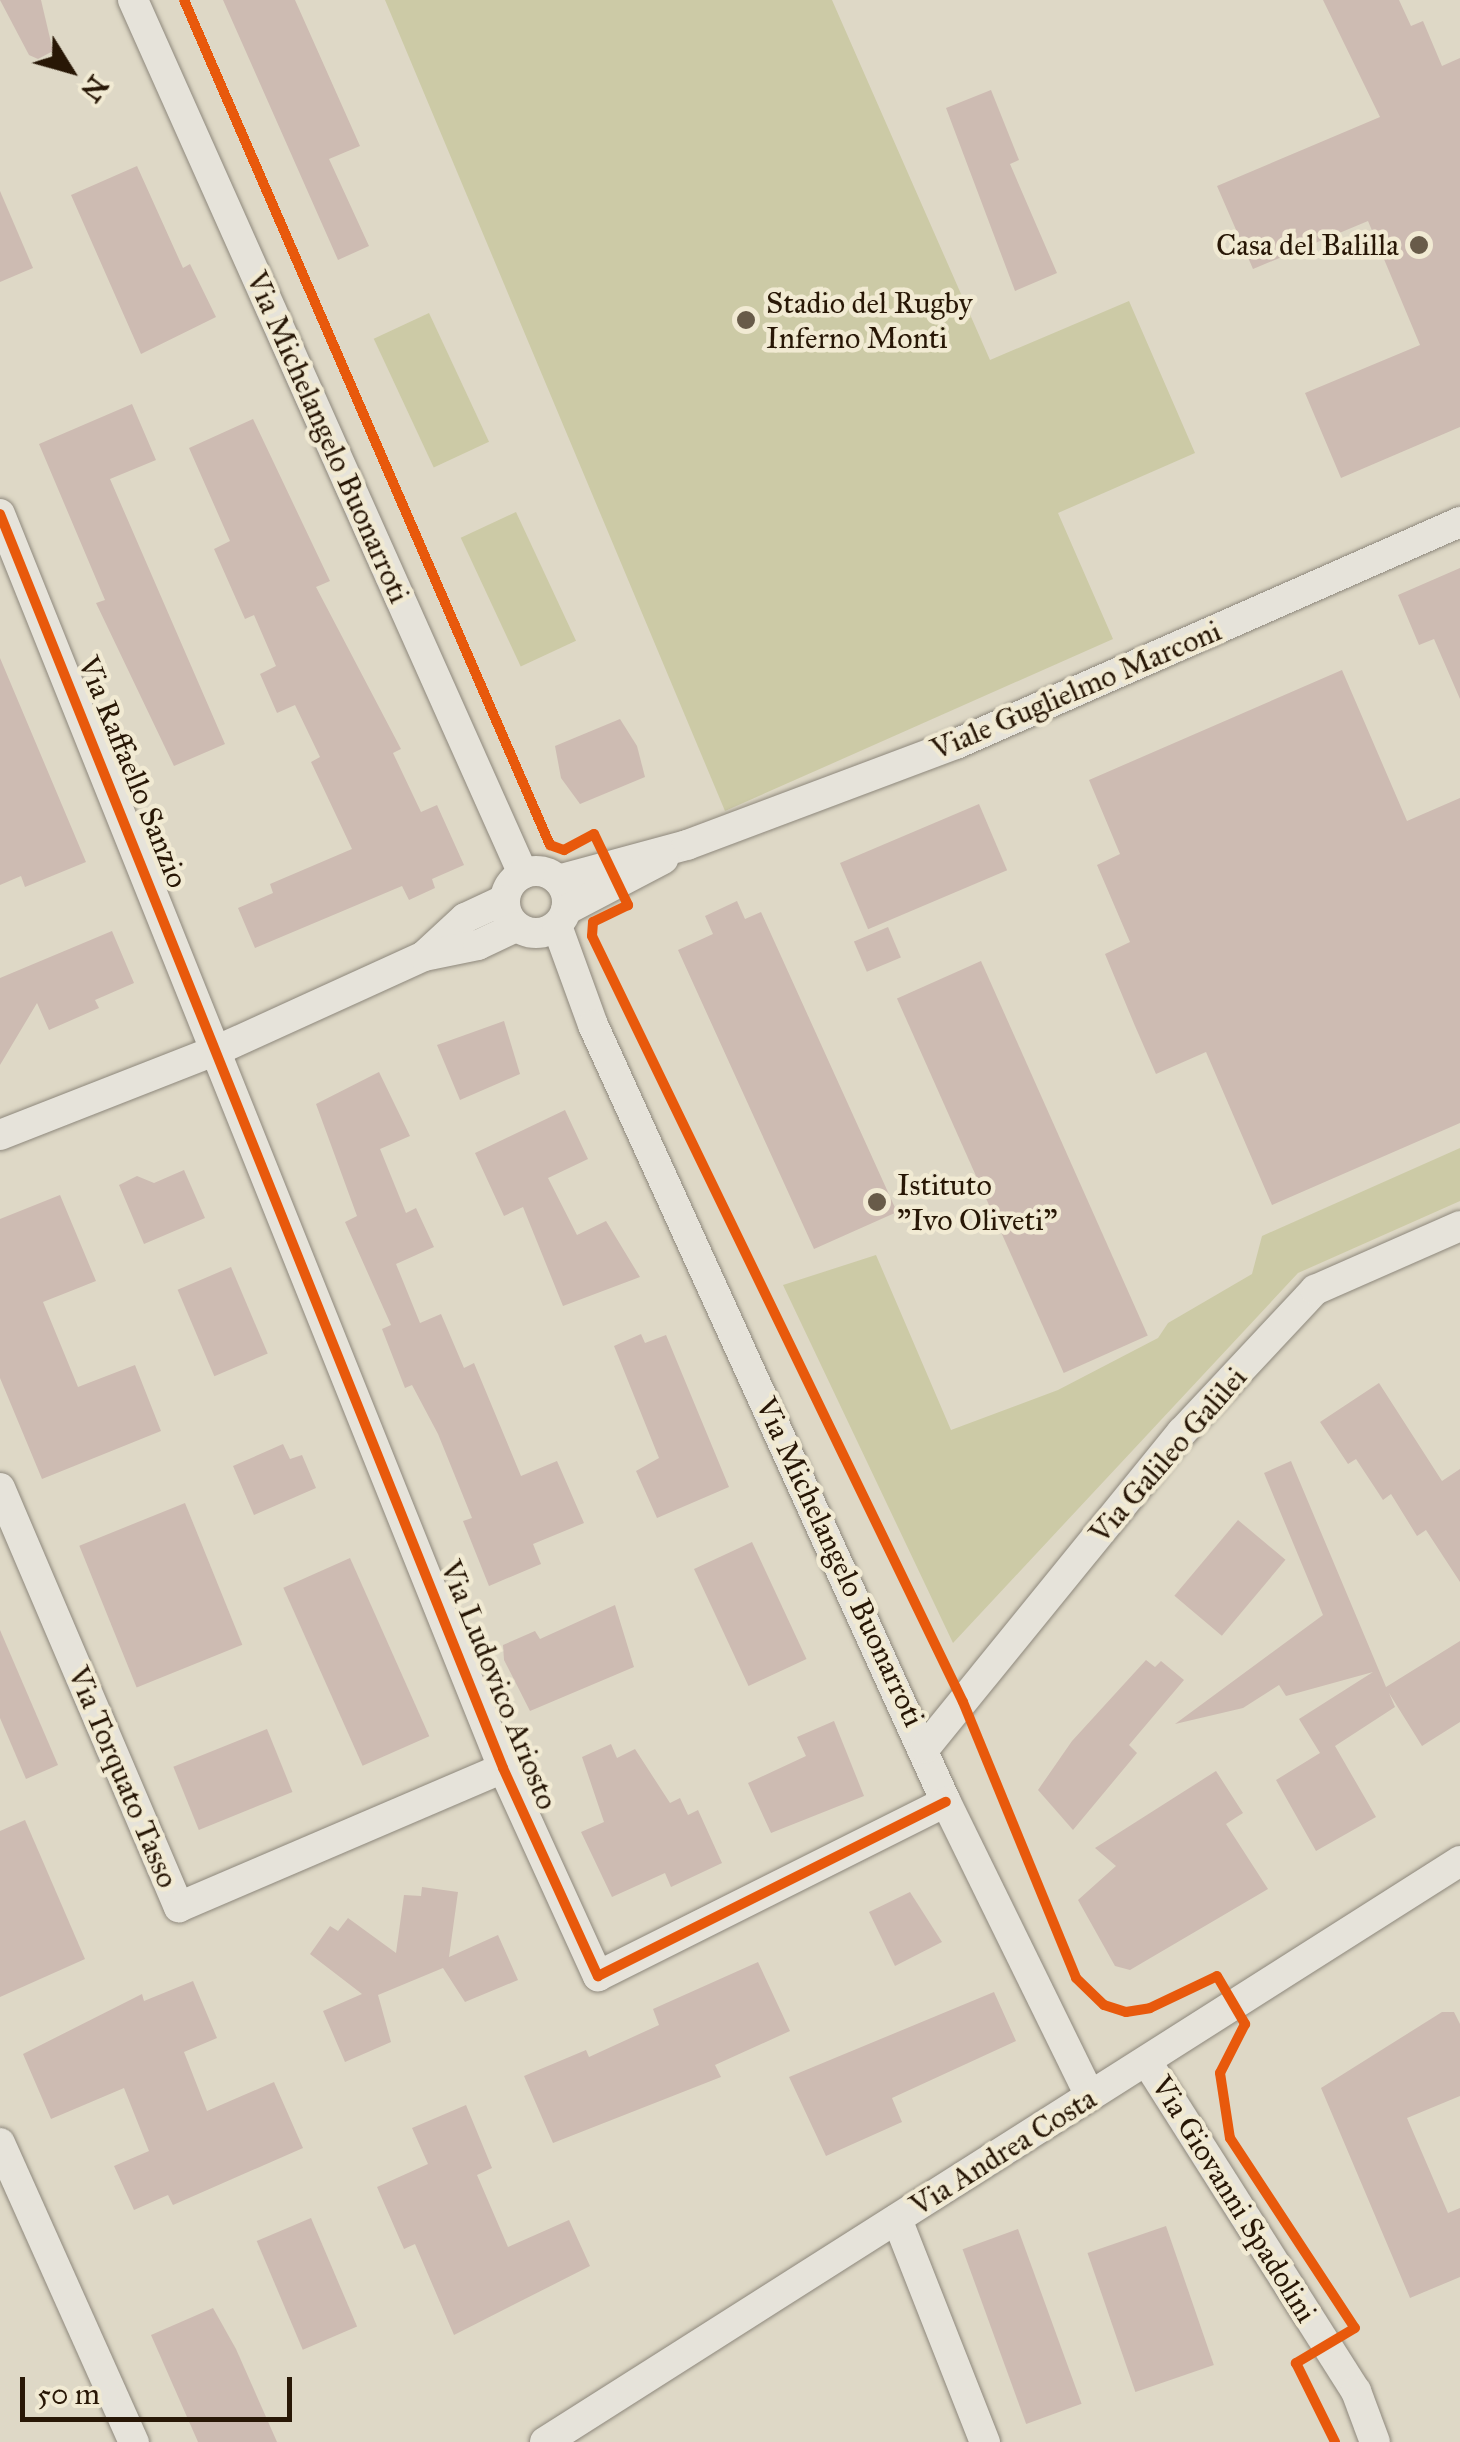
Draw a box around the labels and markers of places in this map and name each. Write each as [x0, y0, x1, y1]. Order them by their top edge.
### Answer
place label: Casa del Balilla [1216, 227, 1399, 263]
marker: Casa del Balilla [1408, 234, 1430, 256]
place label: Stadio del Rugby Inferno Monti [766, 285, 973, 356]
marker: Stadio del Rugby Inferno Monti [735, 309, 757, 331]
place label: Istituto "Ivo Oliveti" [897, 1167, 1057, 1238]
marker: Istituto "Ivo Oliveti" [866, 1191, 888, 1213]

